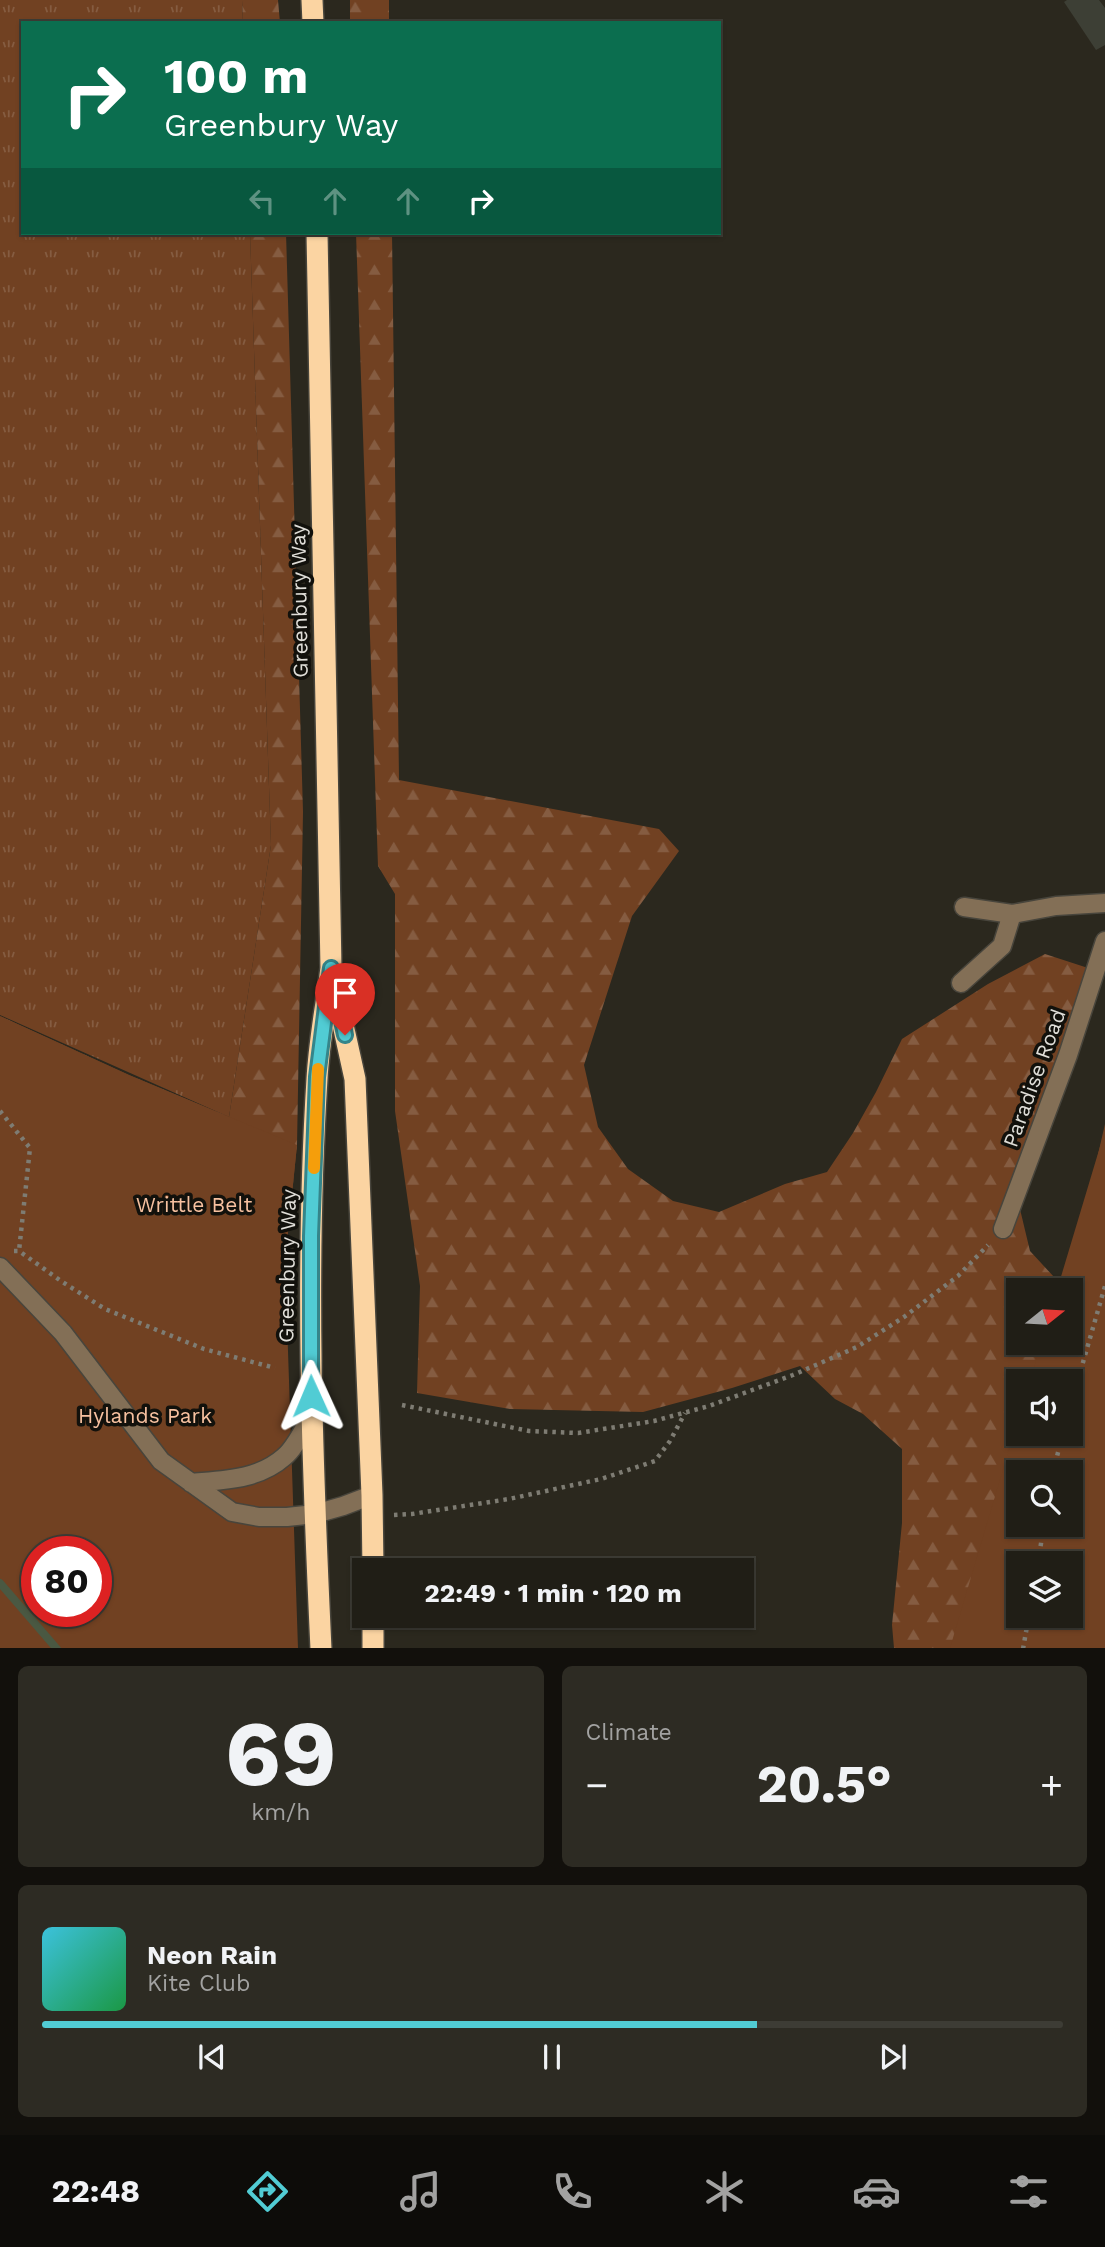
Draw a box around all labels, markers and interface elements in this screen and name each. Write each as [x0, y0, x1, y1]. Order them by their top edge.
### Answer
text: 100 m [164, 47, 308, 105]
icon: right [49, 49, 140, 140]
text: Greenbury Way [164, 106, 398, 144]
icon: left [243, 182, 281, 220]
icon: ahead [316, 182, 354, 220]
icon: ahead [389, 182, 427, 220]
icon: right [462, 182, 500, 220]
street label: Greenbury Way [285, 524, 313, 678]
pin [315, 963, 375, 1035]
icon: arrive [326, 974, 364, 1012]
street label: Paradise Road [997, 1005, 1071, 1151]
street label: Greenbury Way [273, 1189, 301, 1343]
park label: Writtle Belt [136, 1192, 252, 1217]
north arrow [1006, 1278, 1083, 1354]
map controls [1006, 1278, 1083, 1628]
position arrow [274, 1359, 348, 1433]
button: sound [1006, 1369, 1083, 1446]
park label: Hylands Park [78, 1403, 212, 1428]
button: search [1006, 1460, 1083, 1537]
speed limit sign: 80 [21, 1536, 112, 1627]
button: layers [1006, 1551, 1083, 1628]
text: 22:49 · 1 min · 120 m [424, 1578, 682, 1608]
text: 69 [225, 1700, 337, 1807]
text: Climate [586, 1719, 672, 1746]
text: 20.5° [757, 1754, 892, 1815]
text: − [586, 1763, 608, 1807]
text: + [1040, 1763, 1063, 1807]
text: km/h [251, 1799, 310, 1826]
text: Neon Rain [147, 1940, 277, 1970]
text: Kite Club [147, 1970, 250, 1997]
icon: previous [193, 2038, 231, 2076]
icon: pause [533, 2038, 571, 2076]
icon: next [874, 2038, 912, 2076]
icon: directions [243, 2167, 292, 2216]
icon: music [396, 2167, 445, 2216]
icon: phone [548, 2167, 597, 2216]
icon: climate [700, 2167, 749, 2216]
icon: car [852, 2167, 901, 2216]
icon: filters [1004, 2167, 1053, 2216]
text: 22:48 [52, 2172, 140, 2210]

